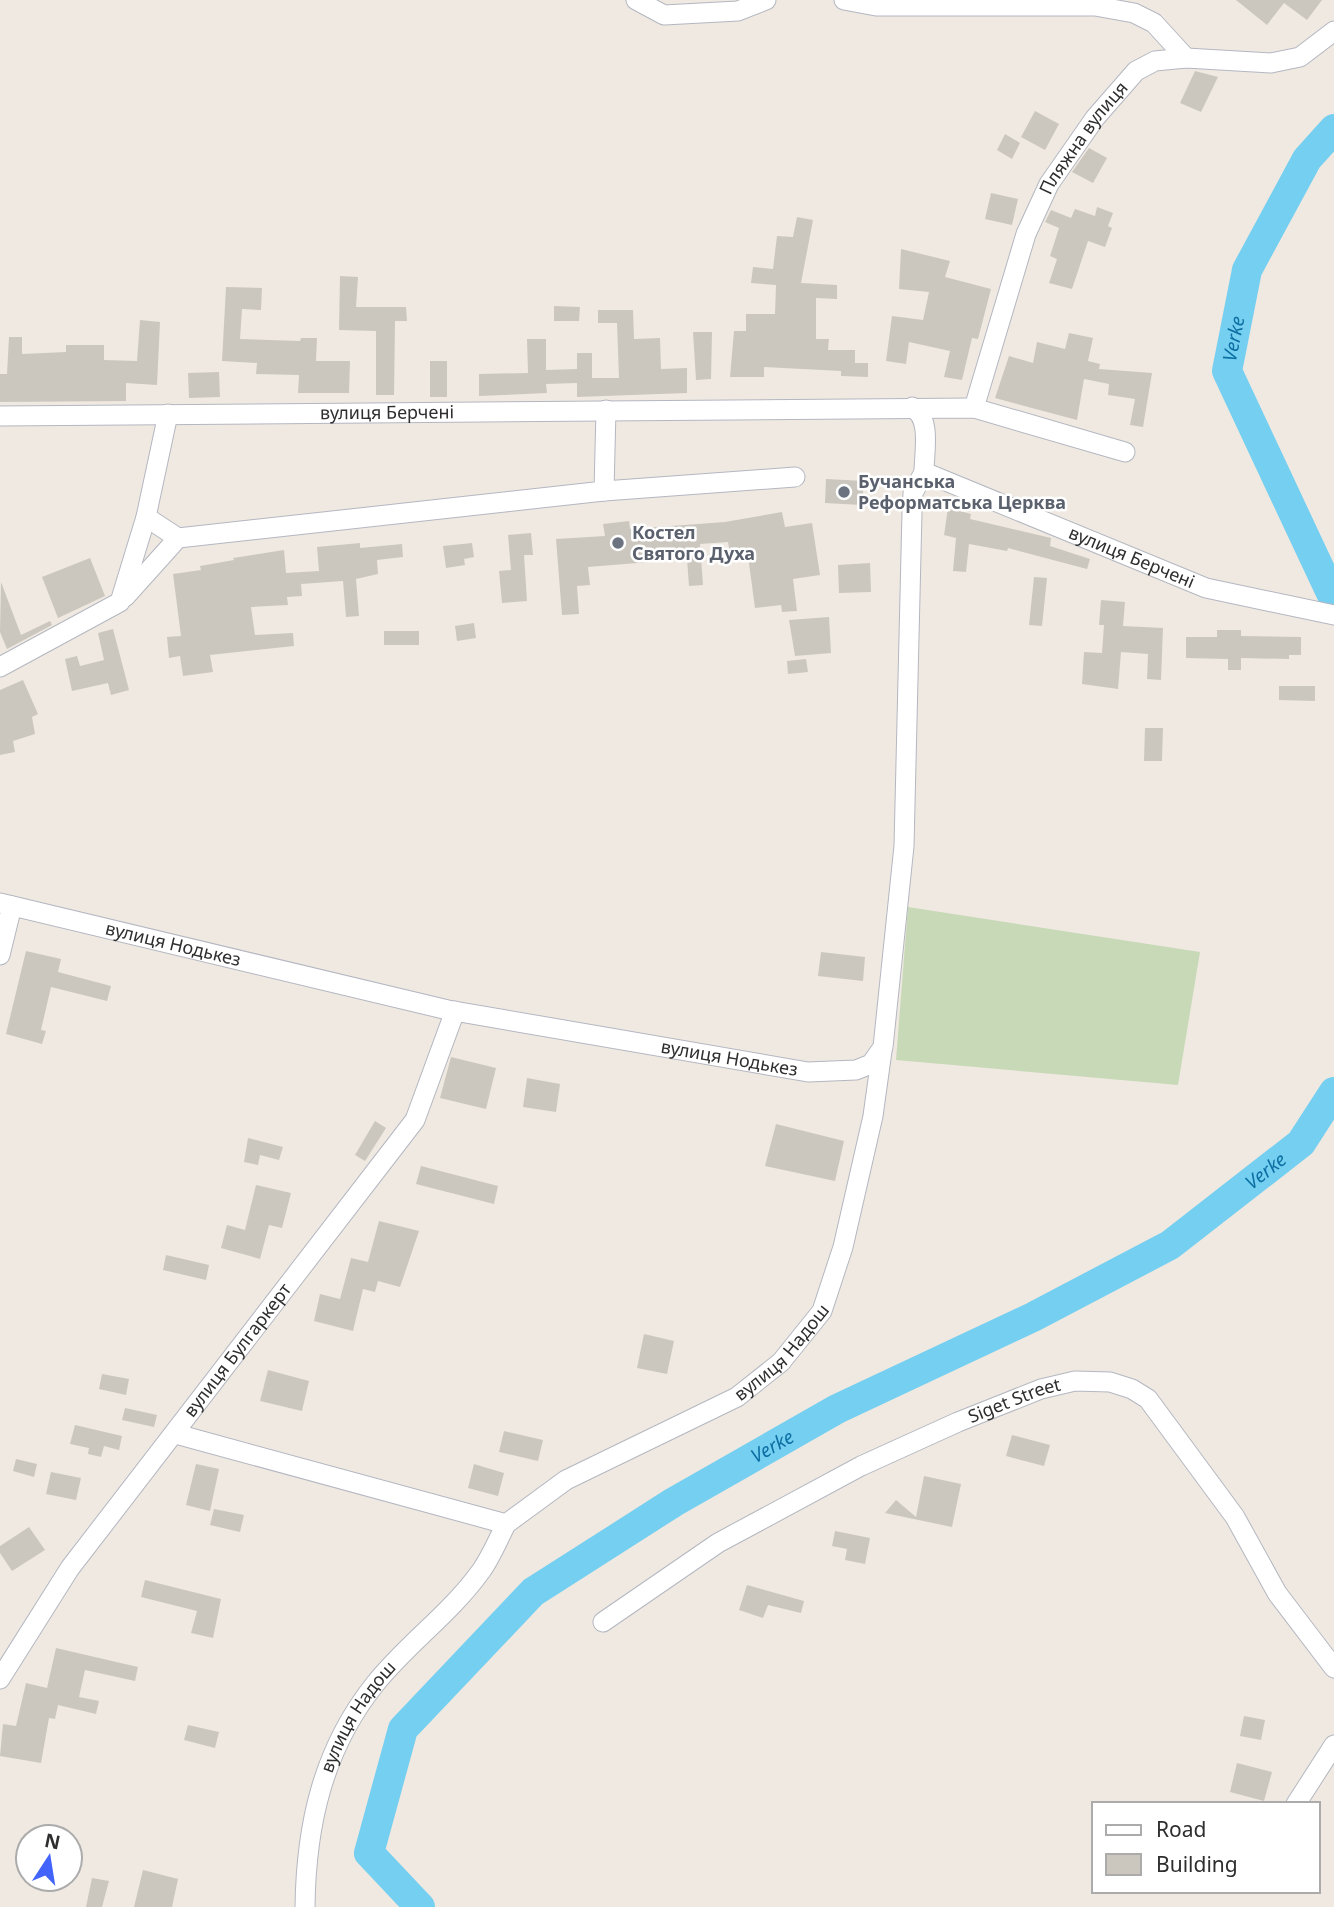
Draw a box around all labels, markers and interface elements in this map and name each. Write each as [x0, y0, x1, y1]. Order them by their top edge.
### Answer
street label: Пляжна вулиця [1033, 76, 1132, 198]
water label: Verke [1216, 314, 1251, 364]
street label: вулиця Берчені [320, 399, 454, 424]
place label: Бучанська Реформатська Церква [858, 469, 1066, 514]
marker: Бучанська Реформатська Церква [836, 484, 852, 500]
place label: Костел Святого Духа [632, 520, 755, 565]
street label: вулиця Берчені [1065, 520, 1199, 593]
marker: Костел Святого Духа [610, 535, 626, 551]
street label: вулиця Нодькез [103, 916, 244, 971]
street label: вулиця Нодькез [659, 1034, 800, 1081]
water label: Verke [1240, 1146, 1292, 1195]
street label: вулиця Булгаркерт [178, 1277, 296, 1422]
street label: вулиця Надош [729, 1299, 834, 1406]
street label: Siget Street [964, 1372, 1063, 1428]
water label: Verke [746, 1423, 798, 1469]
street label: вулиця Надош [314, 1655, 400, 1776]
legend [1092, 1802, 1320, 1893]
text: Road [1156, 1815, 1206, 1843]
north arrow [14, 1823, 84, 1893]
text: N [42, 1827, 63, 1856]
text: Building [1156, 1850, 1238, 1878]

